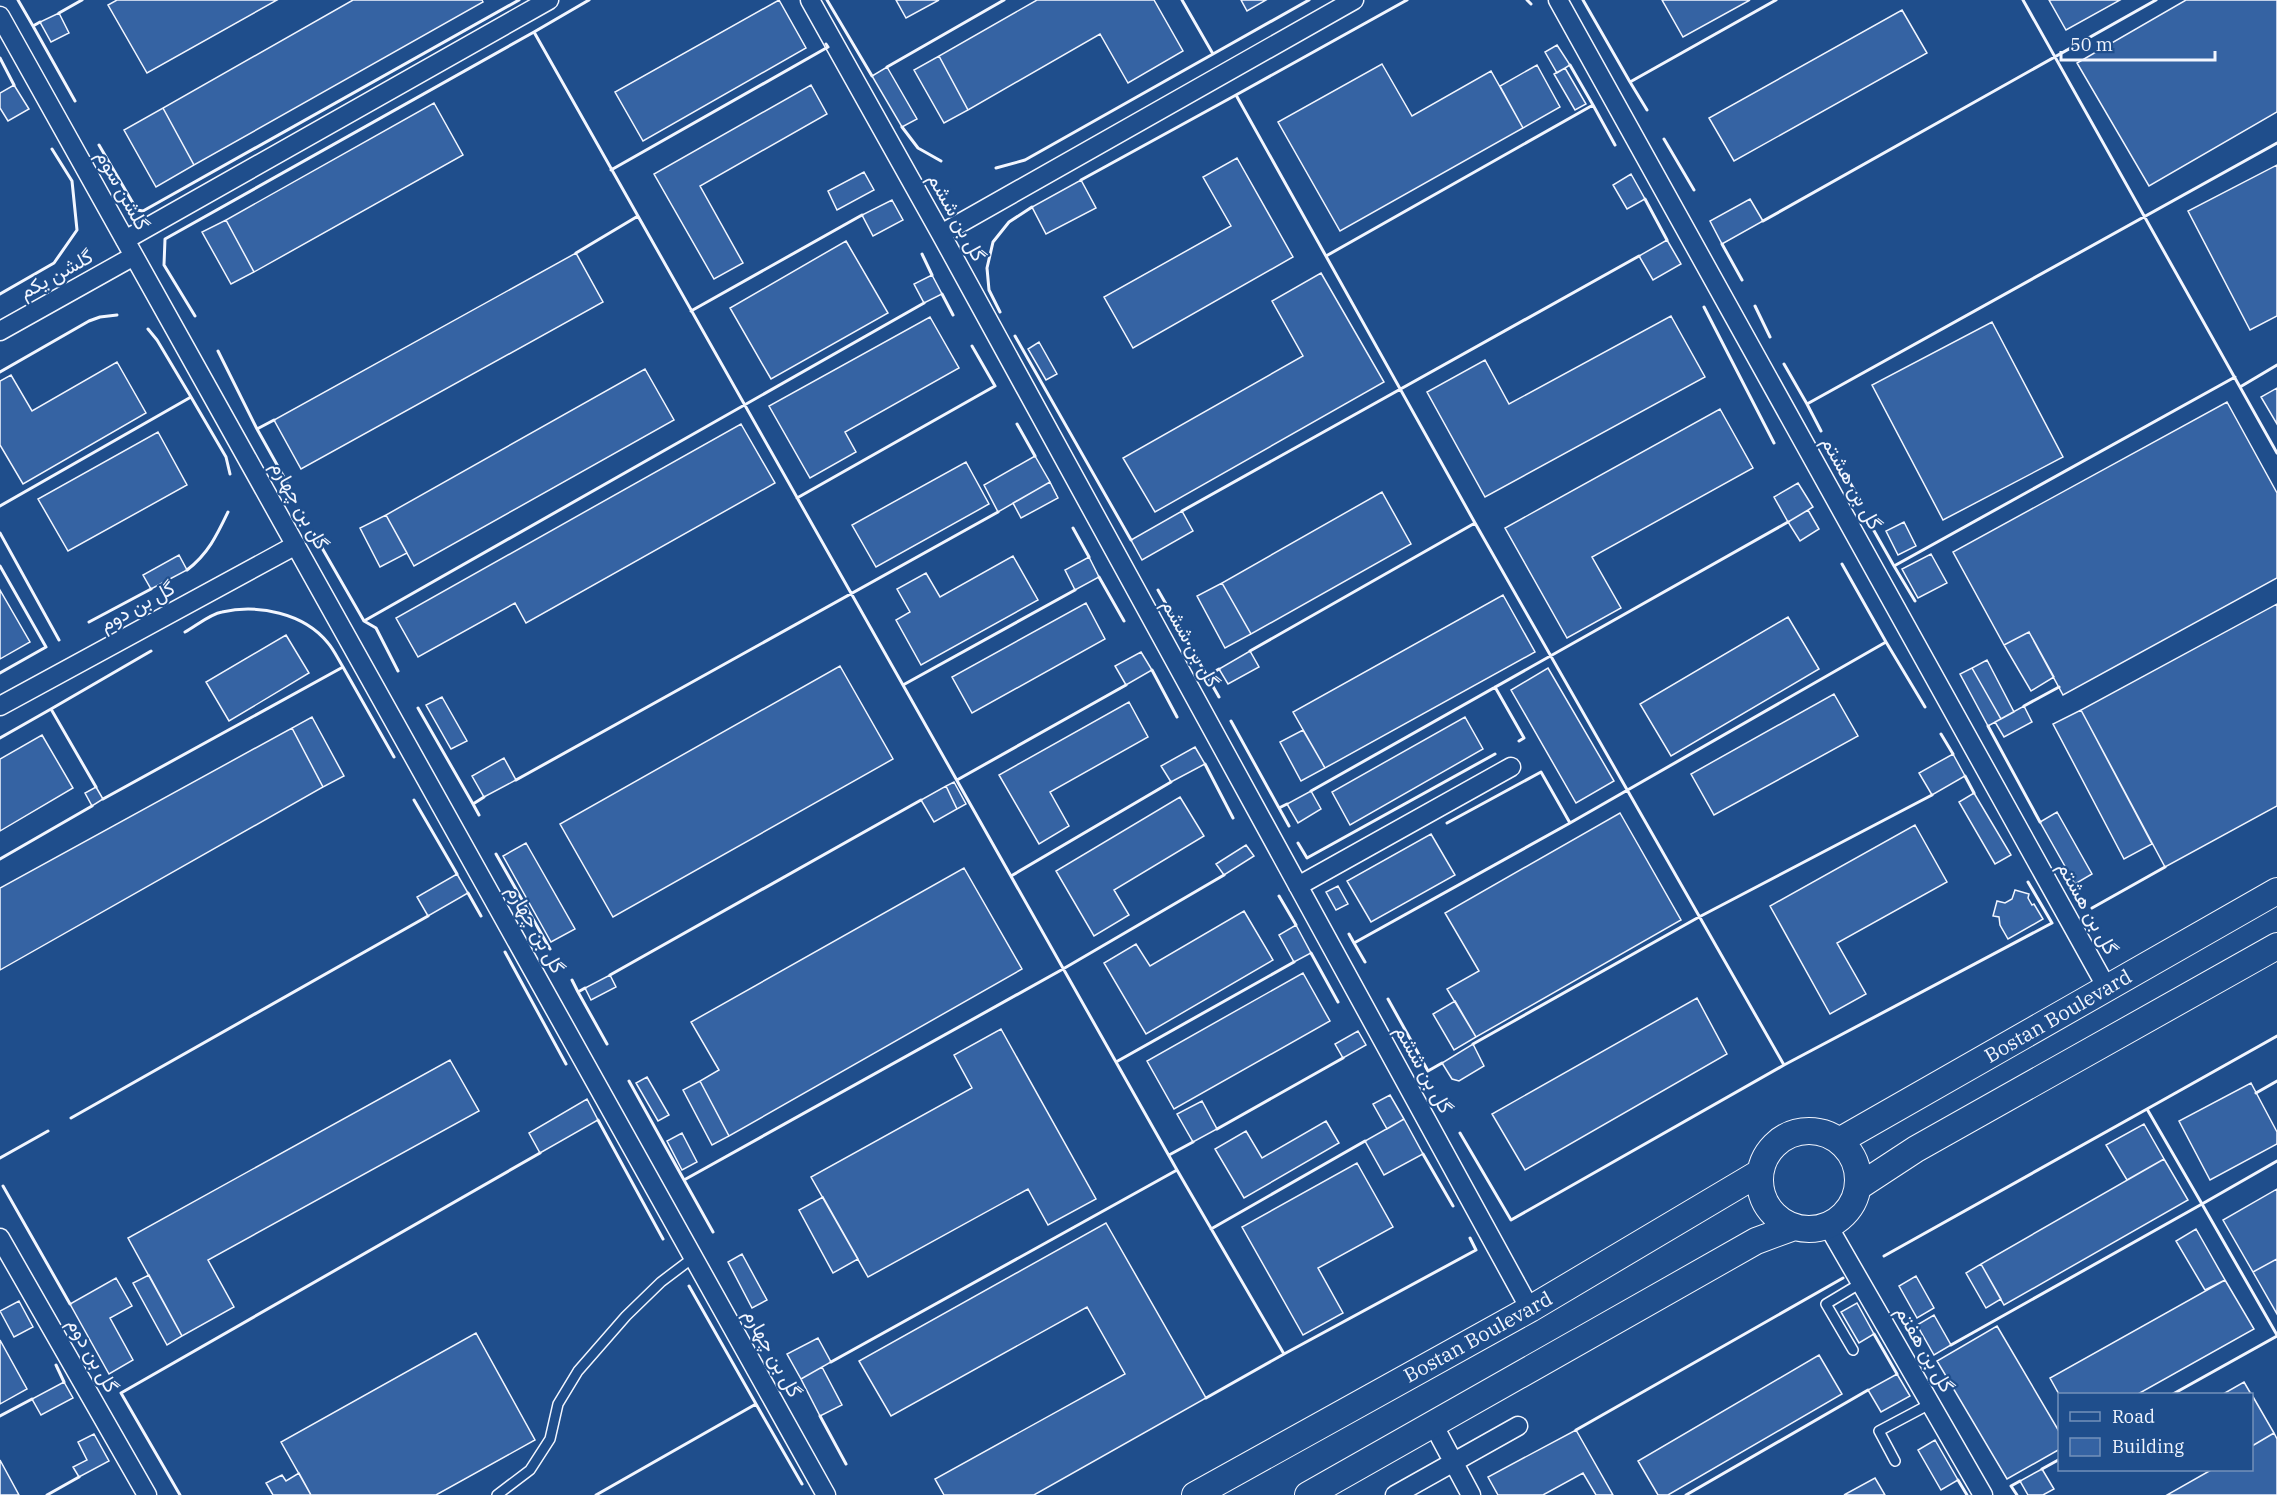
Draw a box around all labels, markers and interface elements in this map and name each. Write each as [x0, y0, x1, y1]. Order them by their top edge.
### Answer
scale bar [2061, 24, 2216, 62]
text: 50 m [2070, 33, 2113, 56]
street label: گلشن سوم [90, 145, 157, 235]
street label: گل بن ششم [922, 168, 993, 266]
street label: گلشن یکم [14, 242, 98, 305]
street label: گل بن هشتم [1816, 431, 1889, 534]
street label: گل بن چهارم [264, 456, 336, 555]
street label: گل بن دوم [94, 574, 179, 637]
street label: گل بن ششم [1156, 594, 1227, 692]
street label: گل بن هشتم [2052, 856, 2125, 959]
street label: گل بن چهارم [500, 880, 572, 979]
street label: Bostan Boulevard [1979, 962, 2136, 1069]
street label: گل بن ششم [1389, 1020, 1460, 1118]
street label: Bostan Boulevard [1399, 1285, 1557, 1389]
street label: گل بن هفتم [1890, 1301, 1961, 1397]
street label: گل بن چهارم [737, 1304, 809, 1403]
street label: گل بن دوم [61, 1312, 126, 1397]
legend [2058, 1393, 2253, 1471]
text: Road [2112, 1405, 2155, 1428]
text: Building [2112, 1435, 2184, 1458]

